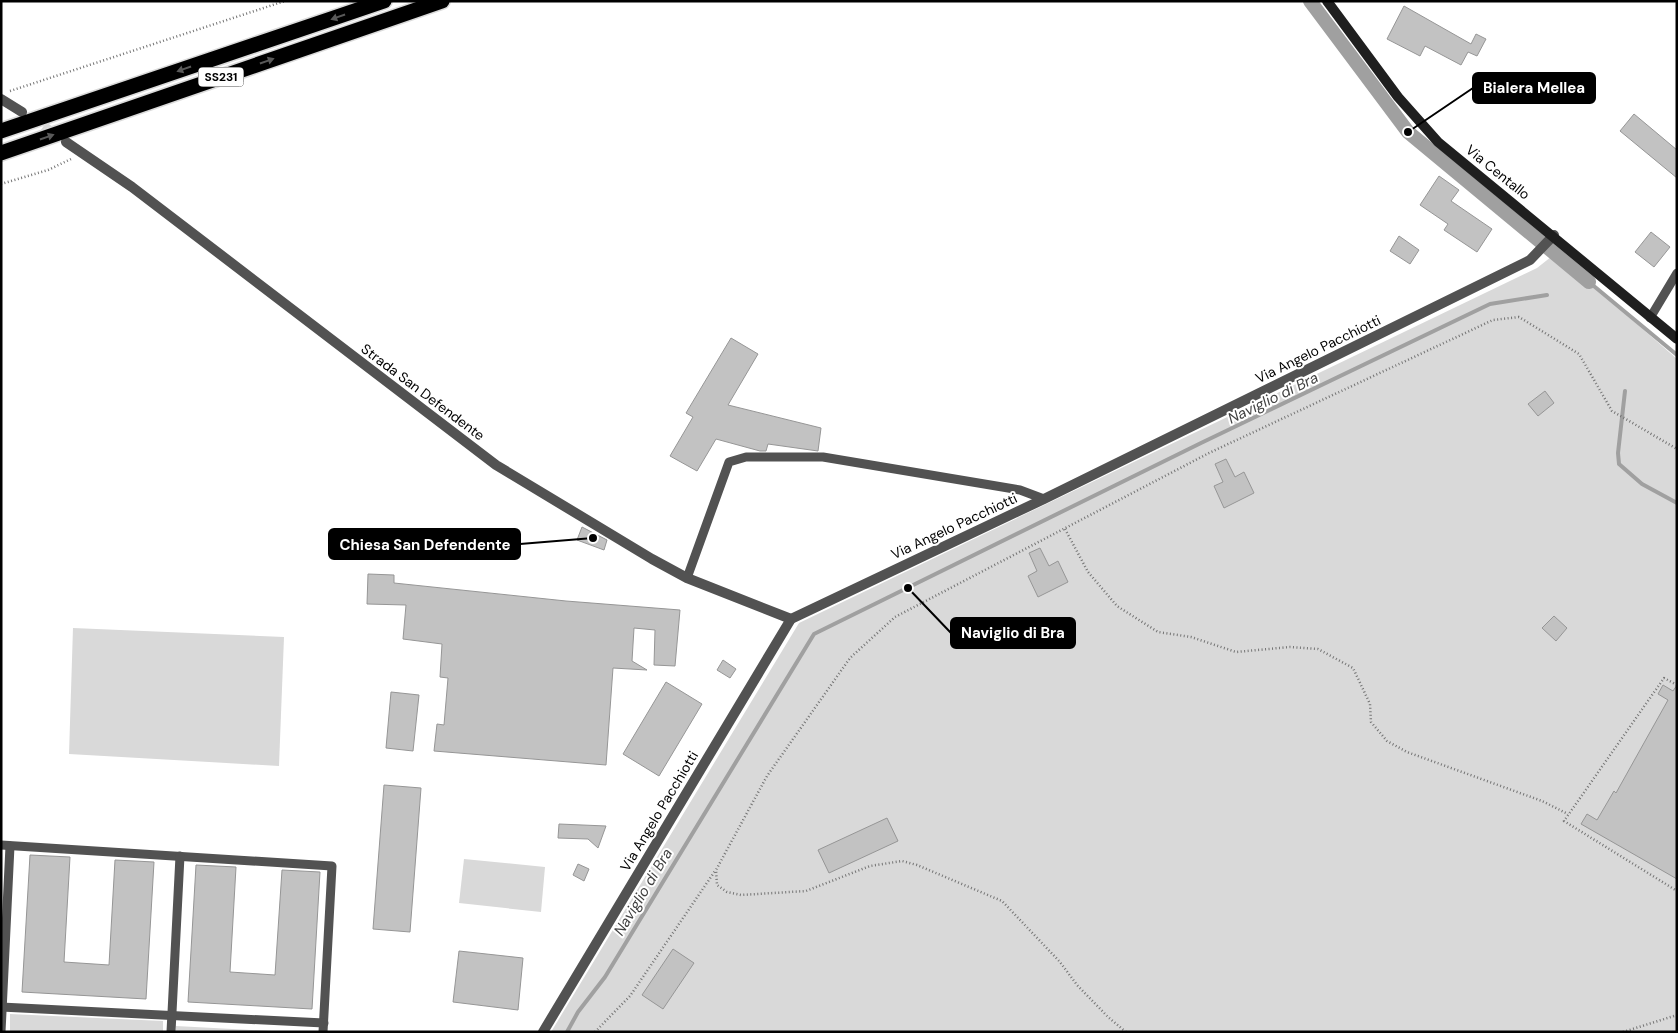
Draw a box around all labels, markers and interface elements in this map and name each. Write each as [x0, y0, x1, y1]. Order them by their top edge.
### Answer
one-way arrow [330, 14, 345, 21]
one-way arrow [260, 57, 275, 65]
one-way arrow [176, 66, 191, 73]
road number: SS231 [198, 68, 244, 86]
callout: Bialera Mellea [1473, 73, 1595, 103]
text: Bialera Mellea [1483, 78, 1585, 98]
one-way arrow [40, 133, 55, 140]
street label: Via Centallo [1462, 141, 1534, 203]
street label: Via Angelo Pacchiotti [1252, 311, 1384, 387]
street label: Strada San Defendente [358, 340, 488, 444]
water label: Naviglio di Bra [1224, 367, 1322, 429]
street label: Via Angelo Pacchiotti [888, 489, 1020, 563]
callout: Chiesa San Defendente [329, 529, 520, 559]
text: Chiesa San Defendente [339, 535, 511, 555]
callout: Naviglio di Bra [951, 618, 1075, 648]
text: Naviglio di Bra [961, 623, 1065, 643]
street label: Via Angelo Pacchiotti [616, 748, 702, 874]
water label: Naviglio di Bra [609, 845, 677, 939]

